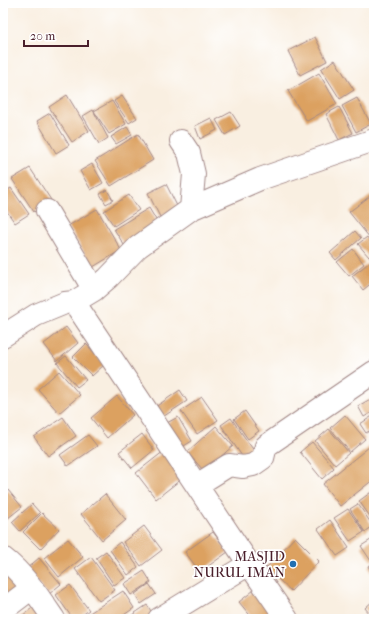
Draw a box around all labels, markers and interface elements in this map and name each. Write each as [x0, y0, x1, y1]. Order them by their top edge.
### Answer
scale bar [24, 22, 88, 48]
text: 20 m [30, 29, 55, 43]
place label: MASJID NURUL IMAN [194, 548, 285, 581]
marker: MASJID NURUL IMAN [288, 559, 298, 569]

